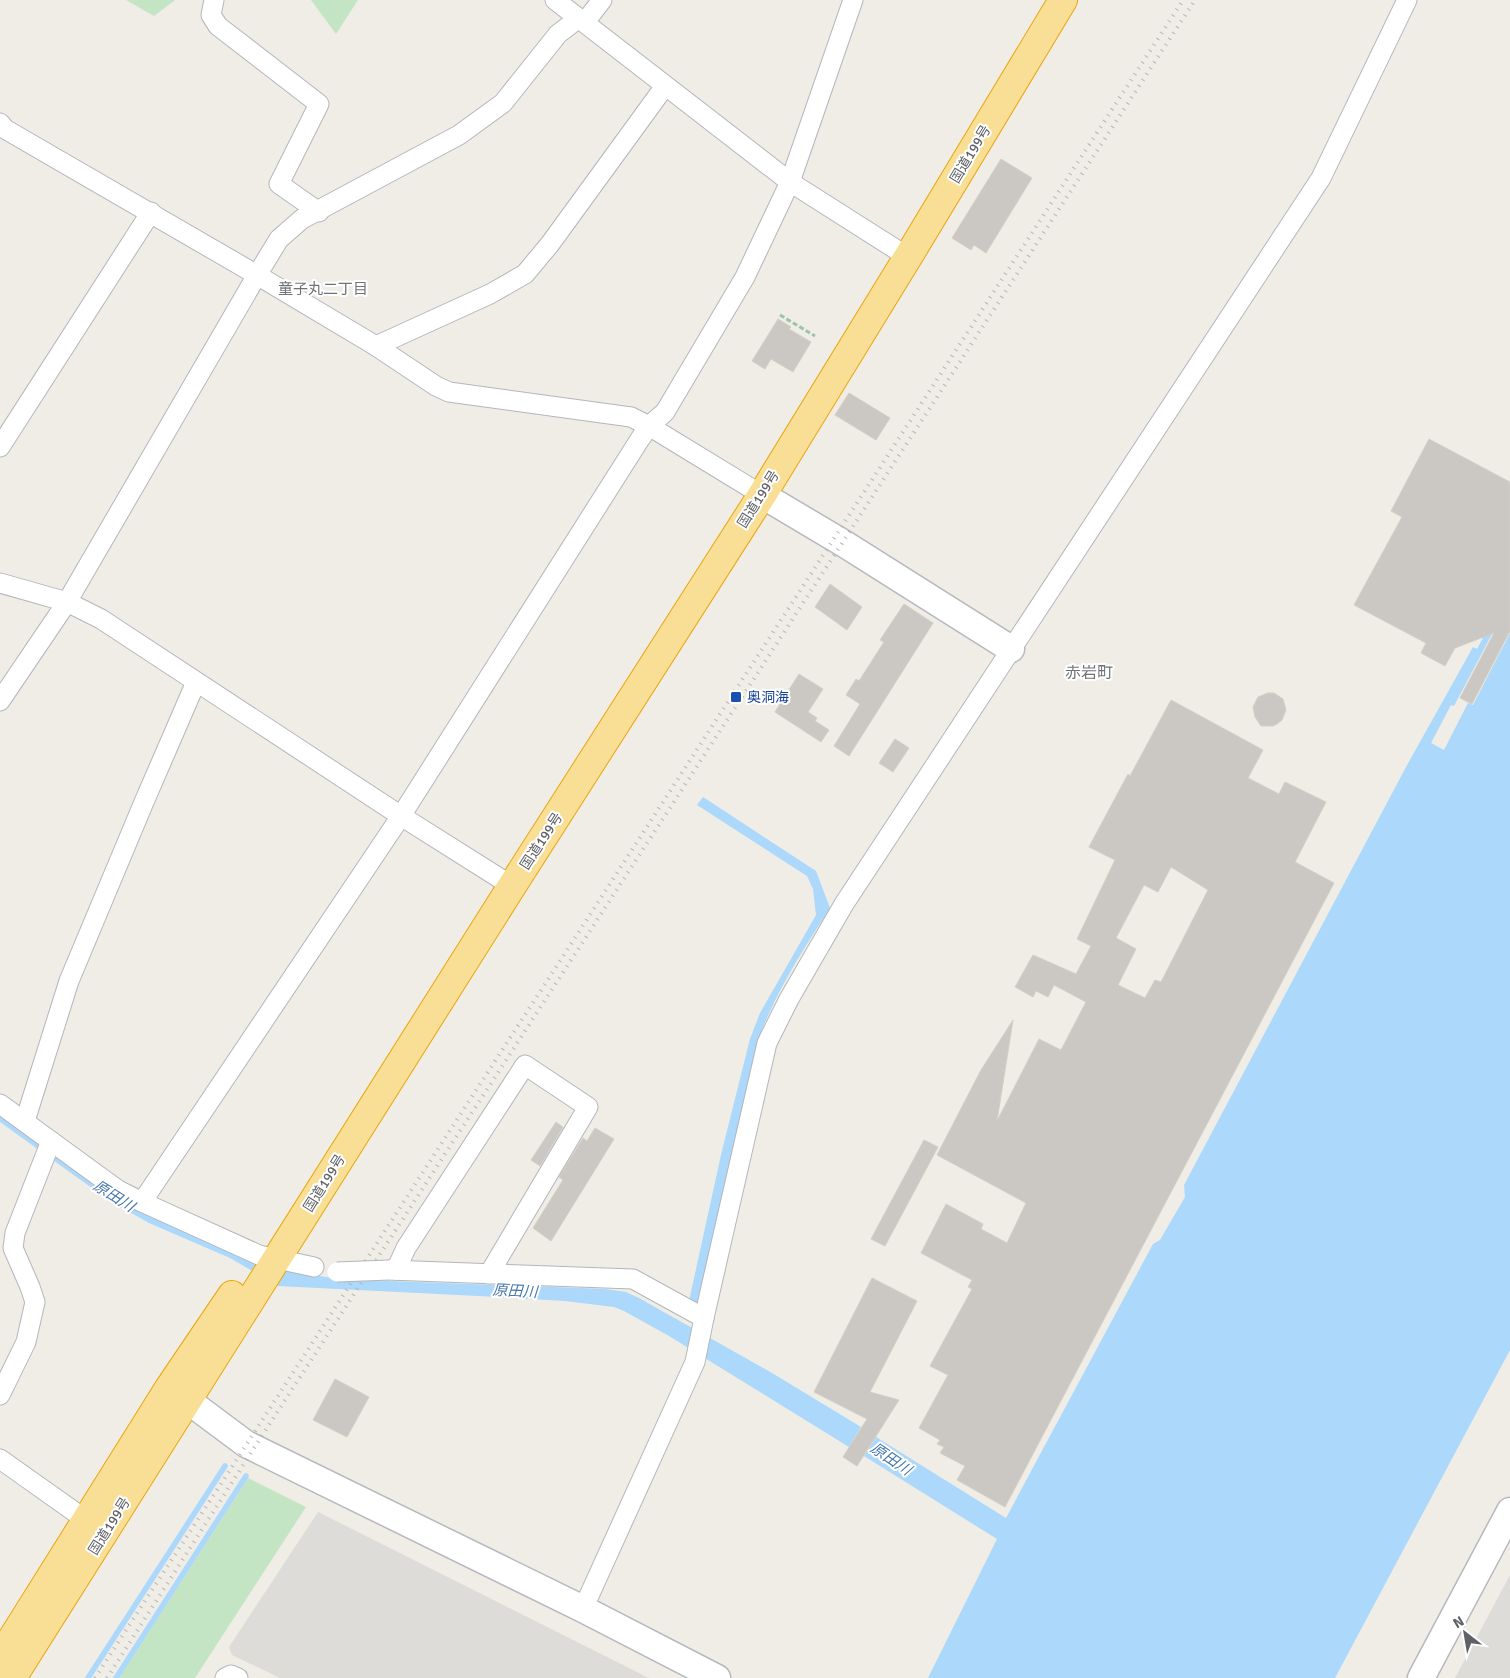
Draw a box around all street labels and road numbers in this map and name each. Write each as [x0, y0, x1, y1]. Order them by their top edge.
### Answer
street label: 国道199号 [946, 122, 994, 186]
street label: 国道199号 [734, 467, 783, 531]
street label: 国道199号 [517, 810, 566, 873]
street label: 国道199号 [300, 1151, 349, 1215]
street label: 国道199号 [85, 1494, 134, 1558]

